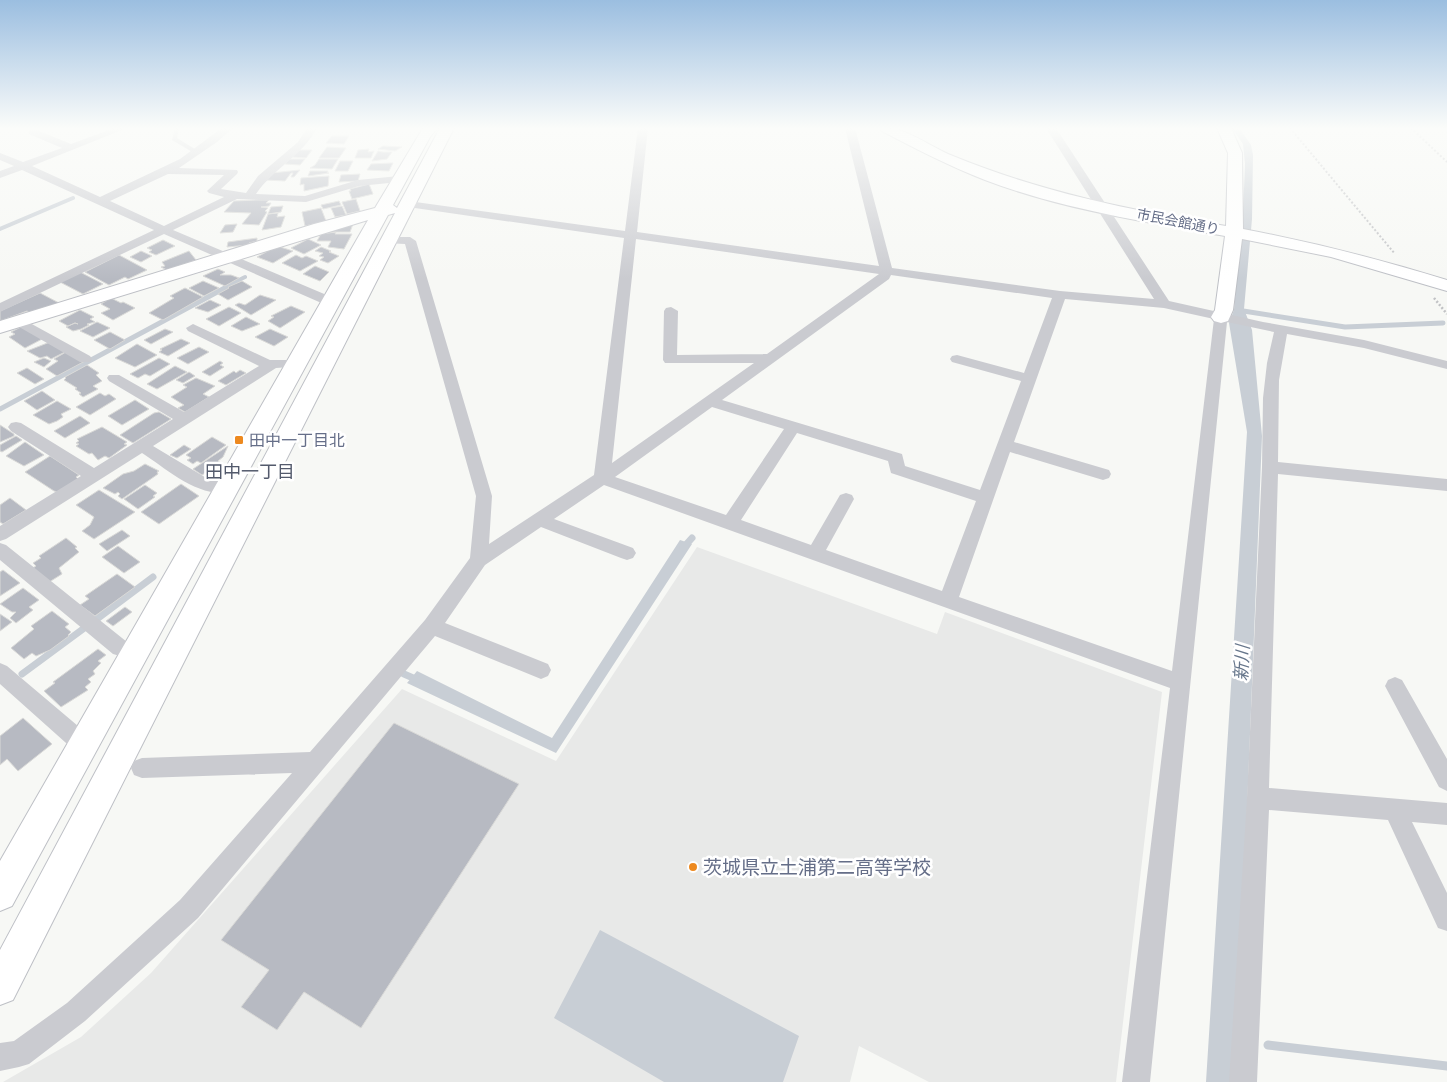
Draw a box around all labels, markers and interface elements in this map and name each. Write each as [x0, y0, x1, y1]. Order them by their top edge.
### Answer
street label: 市民会館通り [1135, 206, 1221, 238]
place label: 田中一丁目北 [249, 431, 345, 450]
marker: 田中一丁目北 [233, 434, 245, 446]
district label: 田中一丁目 [205, 461, 295, 483]
water label: 新川 [1230, 642, 1254, 682]
place label: 茨城県立土浦第二高等学校 [703, 856, 931, 879]
marker: 茨城県立土浦第二高等学校 [687, 861, 699, 873]

